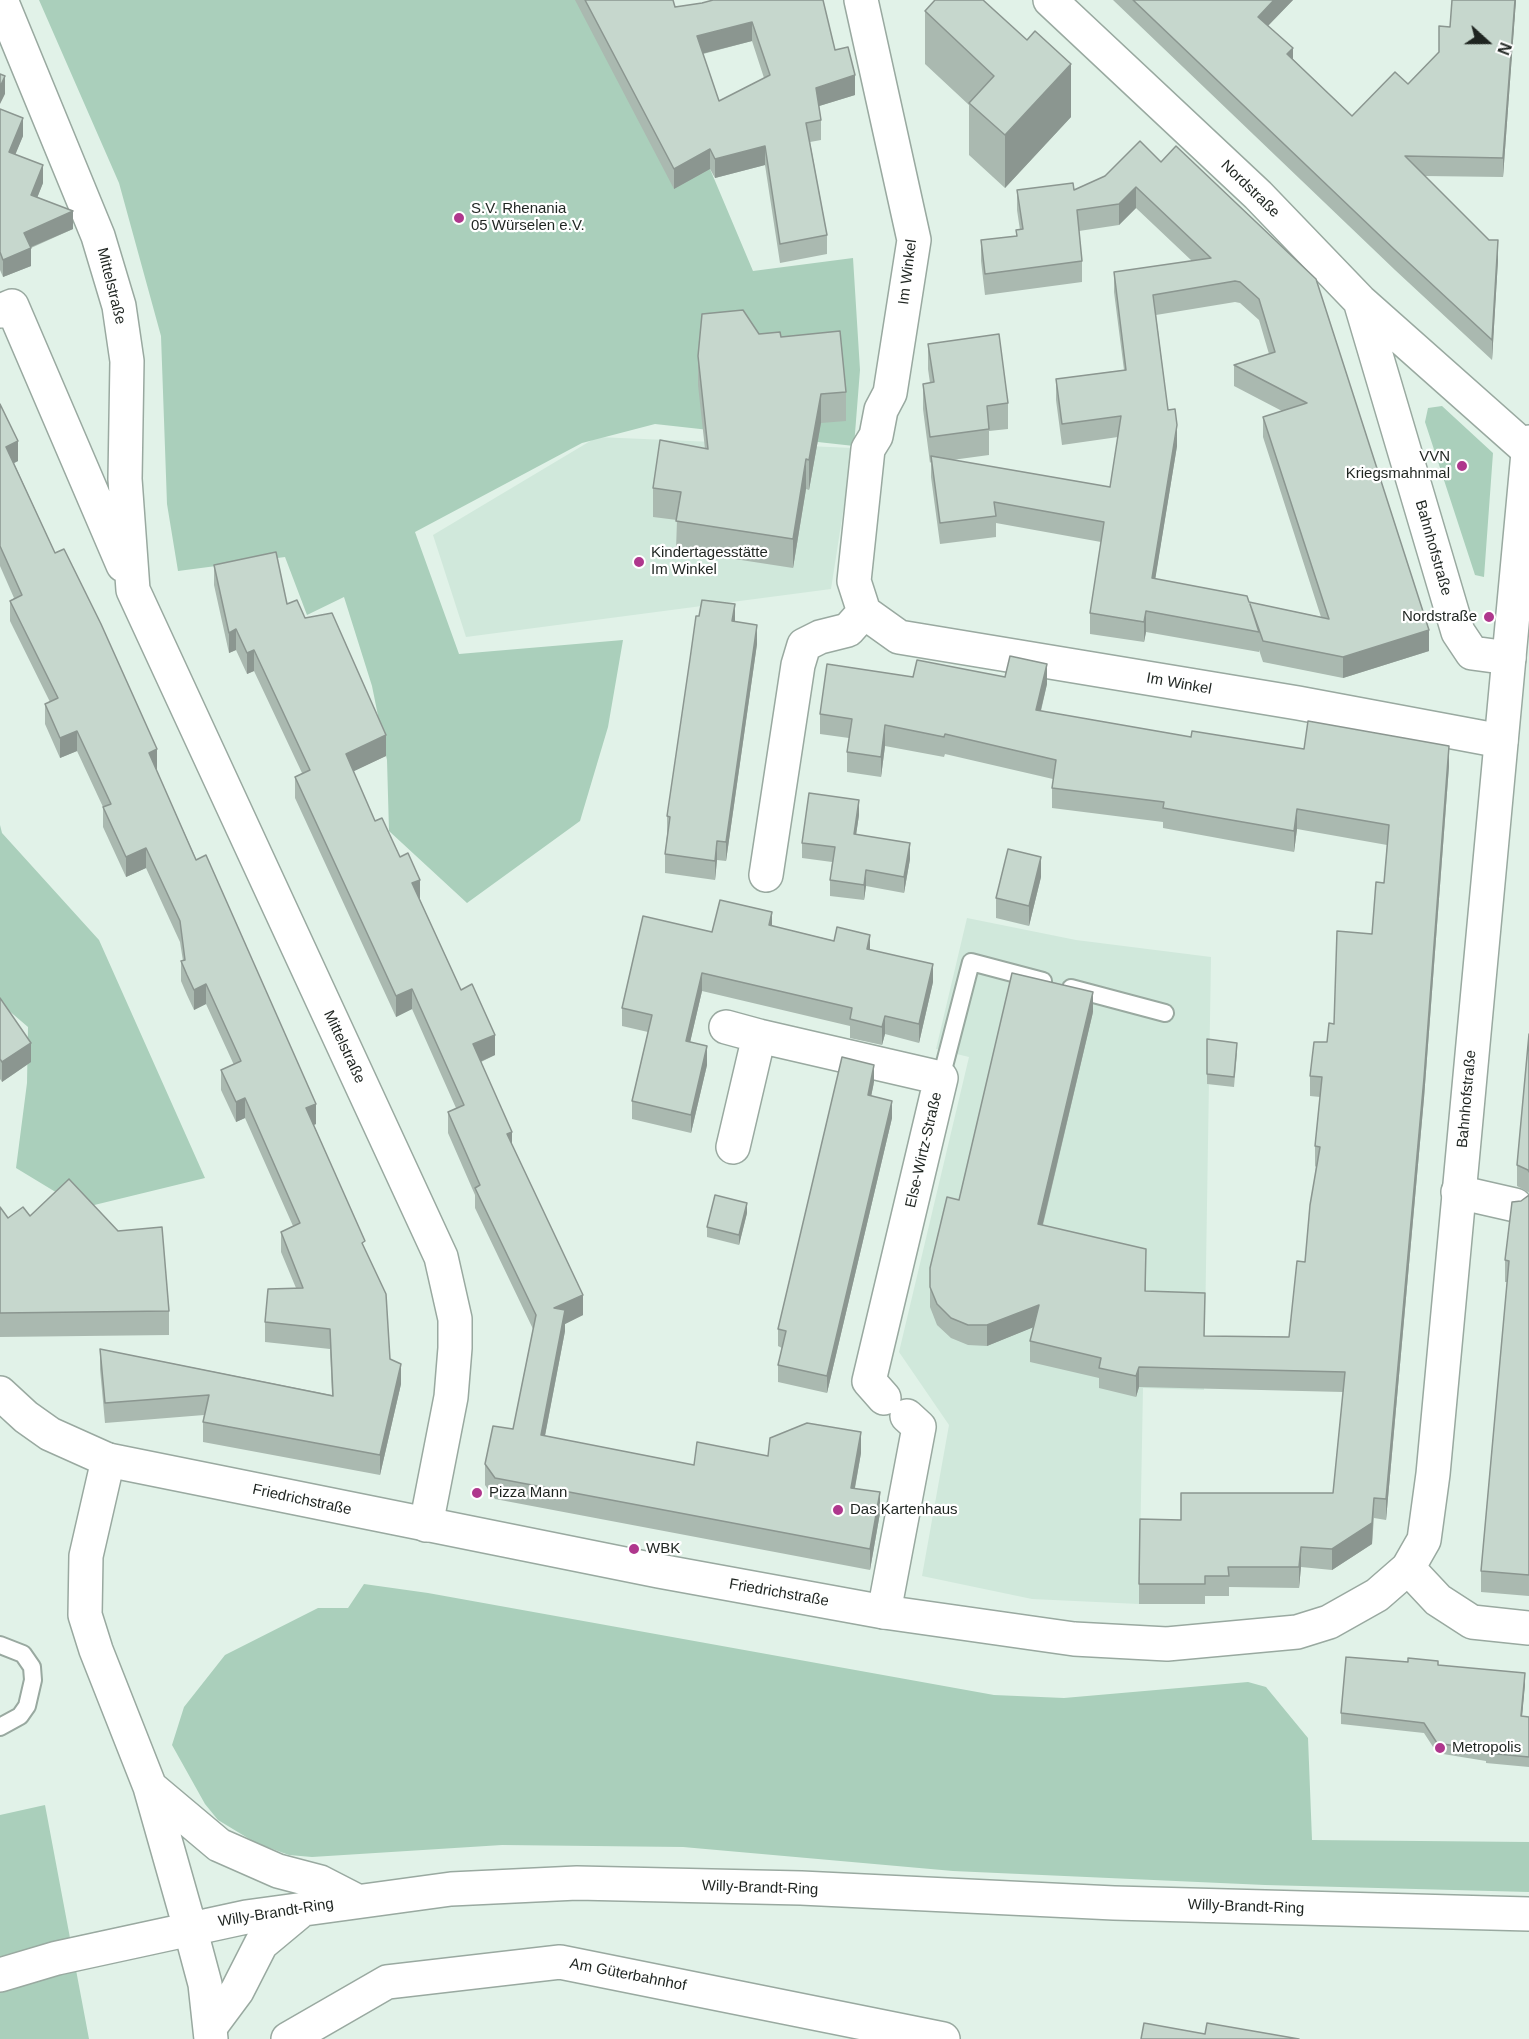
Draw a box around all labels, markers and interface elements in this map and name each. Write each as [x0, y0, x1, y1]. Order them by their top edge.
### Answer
north arrow [1457, 12, 1517, 72]
text: N [1494, 40, 1514, 57]
street label: Nordstraße [1217, 156, 1283, 222]
place label: S.V. Rhenania 05 Würselen e.V. [471, 200, 585, 235]
marker: S.V. Rhenania 05 Würselen e.V. [452, 211, 466, 225]
street label: Im Winkel [895, 238, 921, 306]
street label: Mittelstraße [93, 246, 129, 326]
place label: VVN Kriegsmahnmal [1346, 448, 1450, 483]
marker: VVN Kriegsmahnmal [1455, 459, 1469, 473]
street label: Bahnhofstraße [1411, 498, 1455, 598]
place label: Kindertagesstätte Im Winkel [651, 544, 768, 579]
marker: Kindertagesstätte Im Winkel [632, 555, 646, 569]
place label: Nordstraße [1402, 608, 1477, 626]
marker: Nordstraße [1482, 610, 1496, 624]
street label: Im Winkel [1145, 669, 1213, 699]
street label: Mittelstraße [319, 1008, 369, 1086]
street label: Bahnhofstraße [1454, 1049, 1480, 1149]
street label: Else-Wirtz-Straße [902, 1090, 946, 1210]
street label: Friedrichstraße [251, 1481, 353, 1519]
place label: Pizza Mann [489, 1484, 567, 1502]
marker: Pizza Mann [470, 1486, 484, 1500]
place label: Das Kartenhaus [850, 1501, 958, 1519]
marker: Das Kartenhaus [831, 1503, 845, 1517]
place label: WBK [646, 1540, 680, 1558]
marker: WBK [627, 1542, 641, 1556]
street label: Friedrichstraße [728, 1575, 830, 1611]
place label: Metropolis [1452, 1739, 1521, 1757]
marker: Metropolis [1433, 1741, 1447, 1755]
street label: Willy-Brandt-Ring [701, 1877, 819, 1899]
street label: Willy-Brandt-Ring [217, 1895, 335, 1931]
street label: Willy-Brandt-Ring [1187, 1896, 1305, 1918]
street label: Am Güterbahnhof [568, 1955, 688, 1995]

